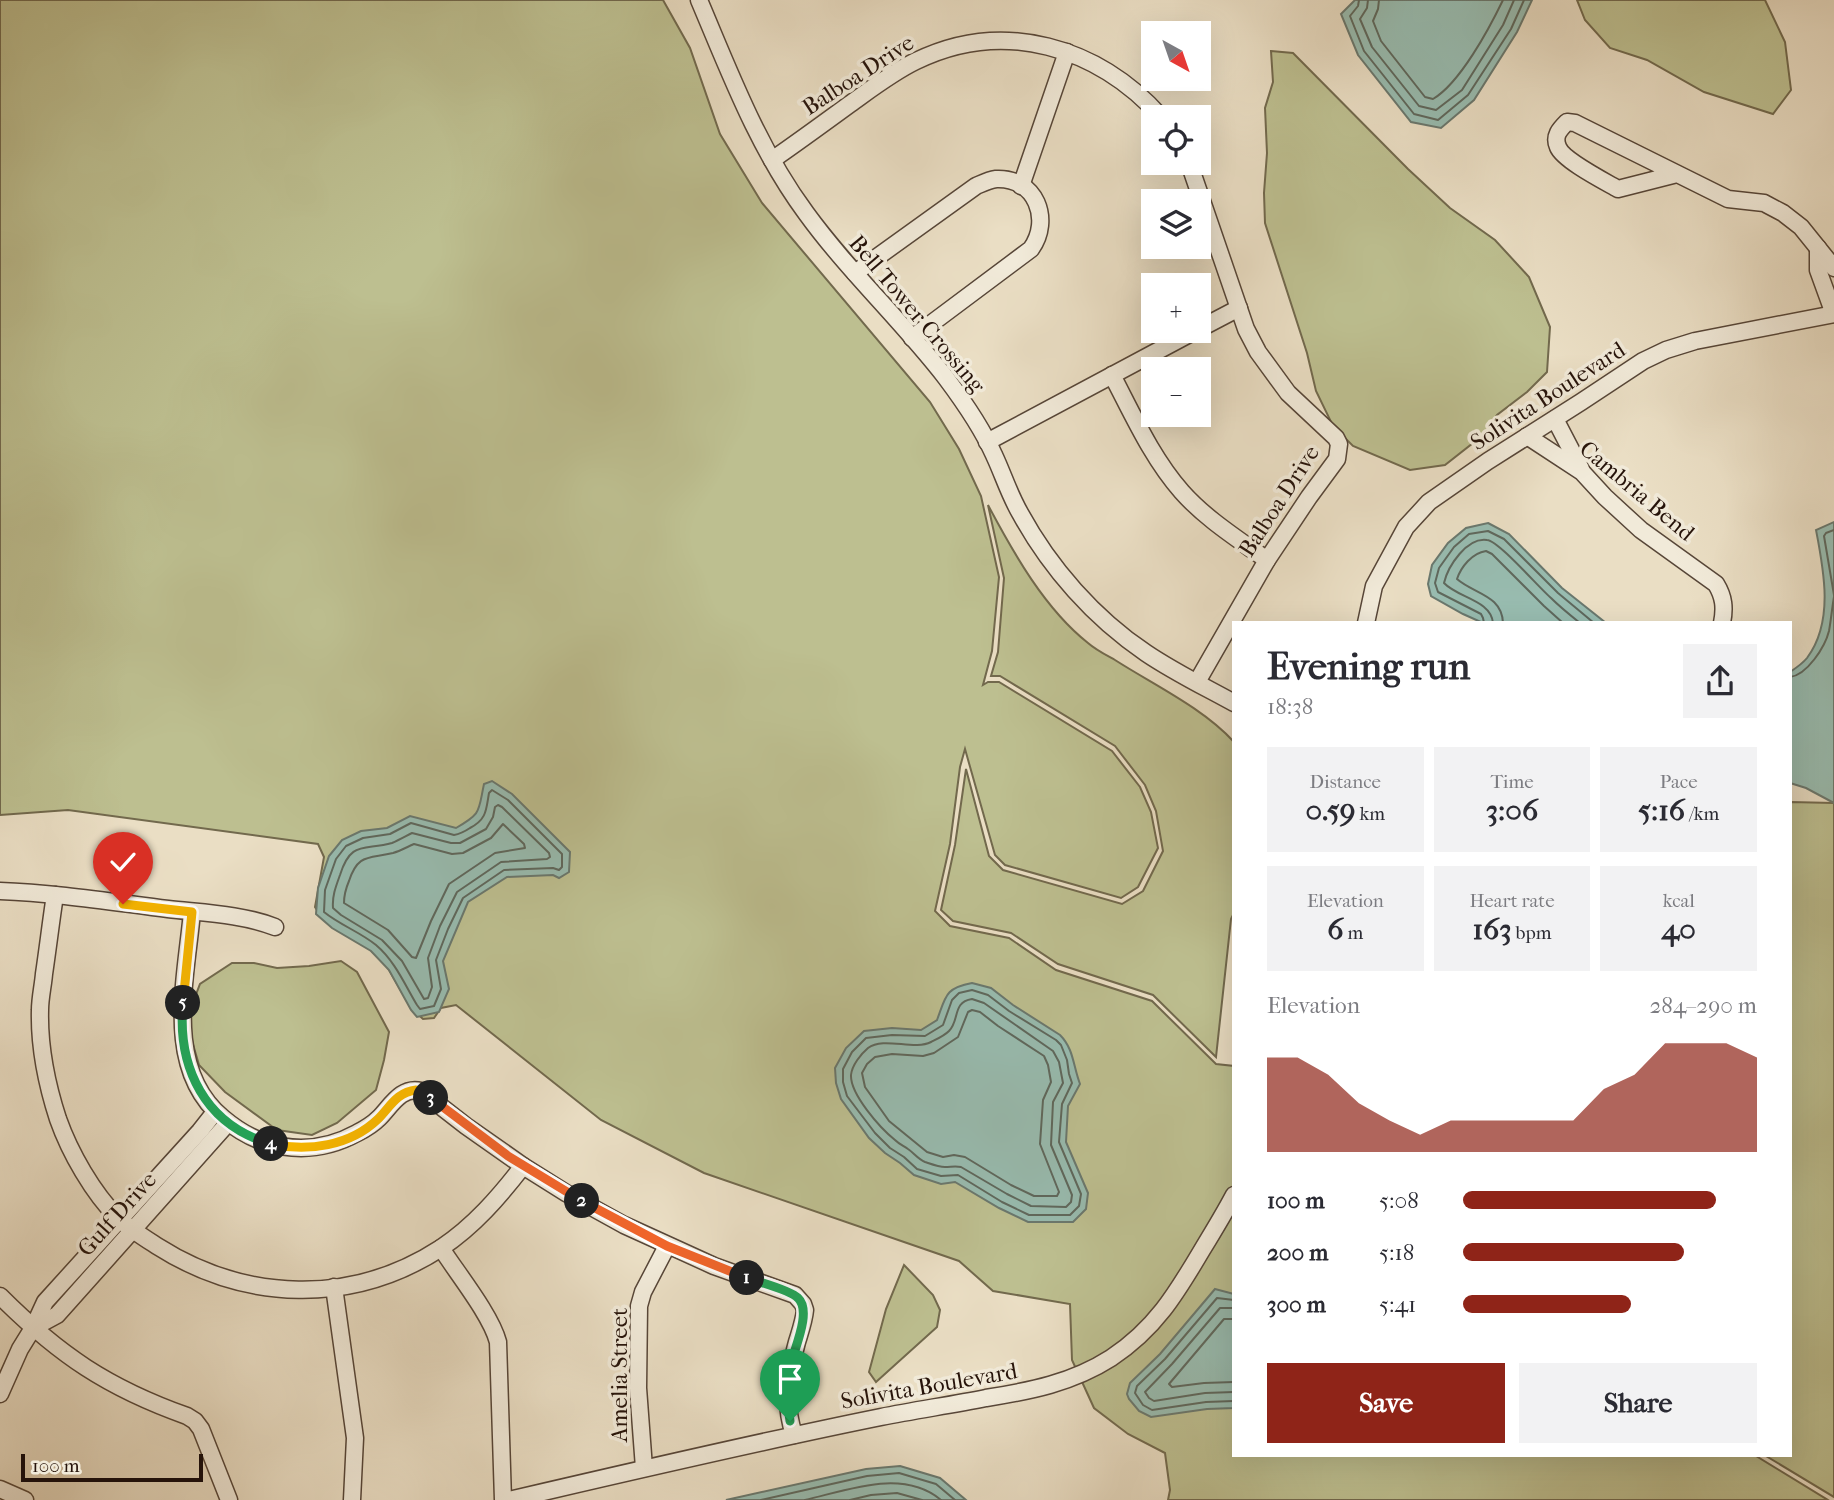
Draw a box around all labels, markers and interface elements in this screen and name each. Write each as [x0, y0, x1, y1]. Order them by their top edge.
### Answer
north arrow [1141, 21, 1211, 91]
map controls [1141, 21, 1211, 427]
street label: Balboa Drive [797, 29, 919, 121]
button: locate [1141, 105, 1211, 175]
button: layers [1141, 189, 1211, 259]
street label: Bell Tower Crossing [843, 230, 991, 399]
button: + [1141, 273, 1211, 343]
street label: Solivita Boulevard [1466, 336, 1631, 456]
button: − [1141, 357, 1211, 427]
street label: Cambria Bend [1574, 435, 1700, 547]
street label: Balboa Drive [1233, 440, 1325, 562]
text: Evening run [1267, 644, 1470, 689]
button: share [1683, 644, 1757, 718]
text: 18:38 [1267, 693, 1313, 720]
text: Distance [1310, 771, 1381, 793]
text: Time [1490, 771, 1534, 793]
text: Pace [1660, 771, 1698, 793]
text: 0.59 [1306, 793, 1355, 828]
text: 3:06 [1486, 793, 1538, 828]
text: 5:16 [1638, 793, 1685, 828]
text: km [1355, 803, 1385, 825]
text: /km [1685, 803, 1719, 825]
pin [93, 832, 153, 904]
icon: check [104, 843, 142, 881]
text: Elevation [1307, 890, 1384, 912]
text: Heart rate [1469, 890, 1555, 912]
text: kcal [1663, 890, 1695, 912]
text: 6 [1327, 912, 1344, 947]
text: 163 [1472, 912, 1512, 947]
text: 40 [1662, 912, 1696, 947]
text: m [1344, 922, 1363, 944]
text: bpm [1512, 922, 1552, 944]
pin: 5 [166, 986, 200, 1020]
text: 5 [178, 991, 187, 1013]
text: Elevation [1267, 992, 1360, 1019]
text: 284–290 m [1649, 992, 1757, 1019]
pin: 3 [414, 1080, 448, 1116]
text: 3 [427, 1086, 434, 1108]
pin: 4 [254, 1126, 288, 1162]
text: 4 [265, 1132, 276, 1154]
street label: Gulf Drive [72, 1166, 162, 1262]
pin: 2 [564, 1184, 600, 1218]
text: 100 m [1267, 1187, 1325, 1214]
text: 5:08 [1379, 1187, 1419, 1214]
text: 2 [577, 1189, 586, 1211]
text: 200 m [1267, 1239, 1328, 1266]
text: 5:18 [1379, 1239, 1414, 1266]
pin: 1 [730, 1260, 764, 1296]
text: 1 [743, 1266, 750, 1288]
text: 300 m [1267, 1291, 1326, 1318]
text: 5:41 [1379, 1291, 1416, 1318]
street label: Amelia Street [606, 1308, 633, 1443]
pin [760, 1349, 820, 1421]
street label: Solivita Boulevard [839, 1357, 1020, 1415]
icon: arrive [771, 1360, 809, 1398]
button: Save [1267, 1363, 1505, 1443]
button: Share [1519, 1363, 1757, 1443]
scale bar [21, 1451, 203, 1483]
text: 100 m [32, 1455, 80, 1477]

